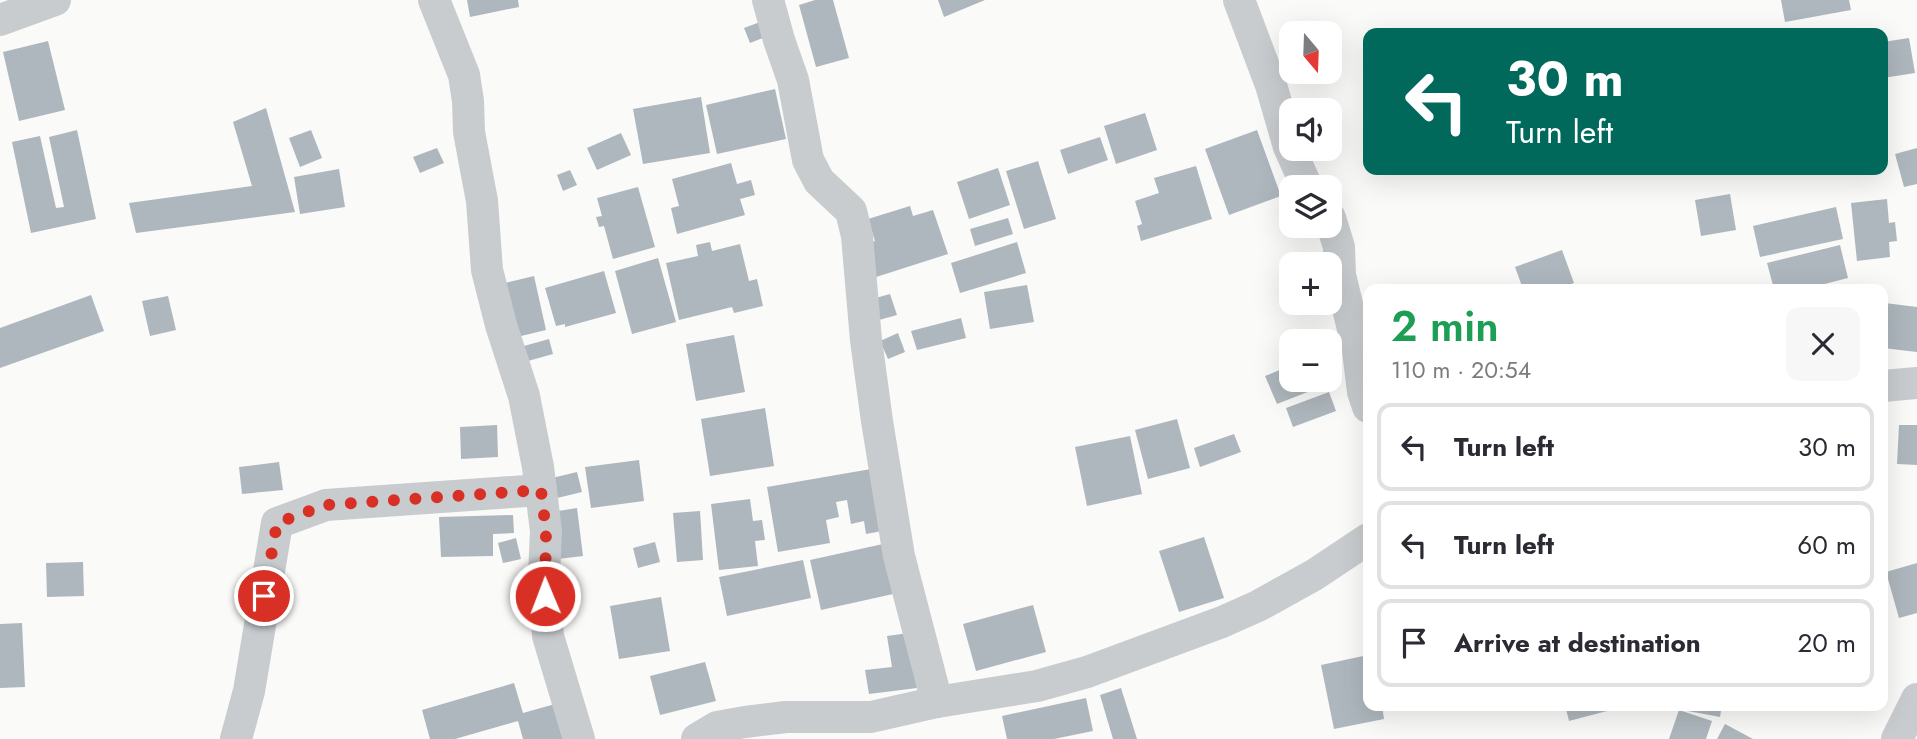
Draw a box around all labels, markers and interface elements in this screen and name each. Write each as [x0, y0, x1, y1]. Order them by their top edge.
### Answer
north arrow [1279, 21, 1342, 84]
map controls [1279, 21, 1342, 392]
text: 30 m [1506, 44, 1624, 114]
icon: left [1391, 56, 1482, 147]
button: sound [1279, 98, 1342, 161]
text: Turn left [1506, 109, 1613, 155]
button: layers [1279, 175, 1342, 238]
button: + [1279, 252, 1342, 315]
text: 2 min [1391, 296, 1499, 357]
button: close [1786, 307, 1860, 381]
button: − [1279, 329, 1342, 392]
text: 110 m · 20:54 [1391, 353, 1531, 387]
icon: left [1395, 428, 1433, 466]
text: Turn left [1454, 428, 1554, 466]
text: 30 m [1798, 428, 1856, 466]
icon: left [1395, 526, 1433, 564]
text: Turn left [1454, 526, 1554, 564]
text: 60 m [1797, 526, 1856, 564]
position arrow [508, 559, 582, 633]
pin [234, 566, 294, 626]
icon: arrive [245, 577, 283, 615]
icon: arrive [1395, 624, 1433, 662]
text: Arrive at destination [1454, 624, 1701, 662]
text: 20 m [1798, 624, 1856, 662]

